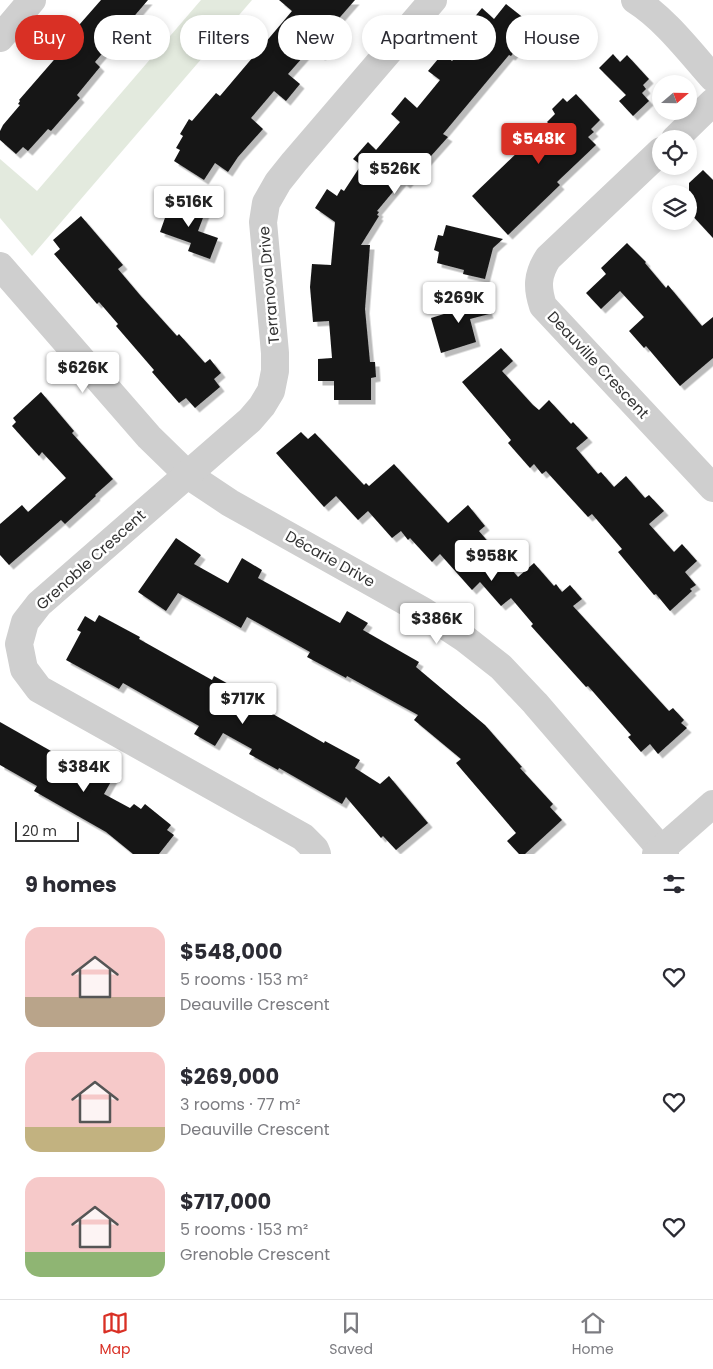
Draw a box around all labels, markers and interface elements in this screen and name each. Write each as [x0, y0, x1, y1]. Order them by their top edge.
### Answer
chip: Buy [15, 15, 84, 60]
chip: Rent [94, 15, 170, 60]
chip: Filters [180, 15, 268, 60]
chip: New [278, 15, 352, 60]
chip: Apartment [362, 15, 496, 60]
chip: House [506, 15, 598, 60]
north arrow [652, 75, 698, 120]
map controls [652, 75, 697, 230]
pin: $548K [504, 122, 574, 165]
text: $548K [512, 127, 566, 150]
button: locate [652, 130, 697, 175]
pin: $526K [360, 152, 430, 195]
text: $526K [369, 157, 421, 180]
button: layers [652, 185, 697, 230]
pin: $516K [154, 186, 224, 228]
text: $516K [165, 190, 213, 213]
street label: Terranova Drive [253, 225, 284, 345]
pin: $269K [424, 282, 494, 324]
text: $269K [434, 286, 484, 309]
street label: Deauville Crescent [543, 306, 654, 423]
pin: $626K [48, 352, 118, 394]
text: $626K [57, 356, 109, 379]
street label: Grenoble Crescent [31, 505, 150, 614]
street label: Décarie Drive [282, 525, 379, 592]
pin: $958K [457, 540, 527, 582]
text: $958K [466, 544, 518, 567]
pin: $386K [402, 602, 472, 645]
text: $386K [411, 607, 463, 630]
pin: $717K [208, 682, 278, 725]
text: $717K [221, 687, 265, 710]
pin: $384K [49, 750, 119, 793]
text: $384K [58, 755, 110, 778]
scale bar [15, 819, 79, 842]
text: 20 m [22, 821, 57, 841]
text: 9 homes [25, 870, 117, 899]
icon: filters [660, 870, 688, 898]
text: $548,000 [180, 937, 282, 966]
icon: home [65, 947, 125, 1007]
icon: heart [660, 963, 688, 991]
text: 5 rooms · 153 m² [180, 968, 308, 991]
text: Deauville Crescent [180, 993, 330, 1016]
text: $269,000 [180, 1062, 279, 1091]
icon: home [65, 1072, 125, 1132]
icon: heart [660, 1088, 688, 1116]
text: 3 rooms · 77 m² [180, 1093, 300, 1116]
text: Deauville Crescent [180, 1118, 330, 1141]
text: $717,000 [180, 1187, 271, 1216]
icon: home [65, 1197, 125, 1257]
icon: heart [660, 1213, 688, 1241]
text: 5 rooms · 153 m² [180, 1218, 308, 1241]
text: Grenoble Crescent [180, 1243, 330, 1266]
tab: Map [99, 1309, 130, 1360]
tab: Saved [329, 1309, 373, 1360]
tab: Home [572, 1309, 614, 1360]

